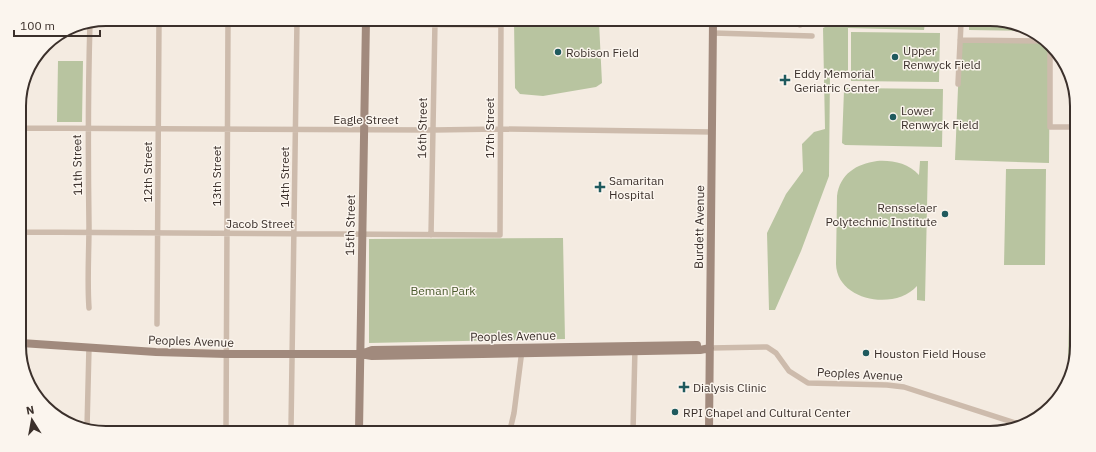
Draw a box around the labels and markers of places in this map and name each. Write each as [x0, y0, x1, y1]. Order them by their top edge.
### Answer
place label: Upper Renwyck Field [903, 43, 981, 72]
place label: Robison Field [566, 45, 639, 60]
marker: Robison Field [553, 47, 563, 57]
marker: Upper Renwyck Field [890, 52, 900, 62]
place label: Eddy Memorial Geriatric Center [794, 66, 880, 95]
marker: Eddy Memorial Geriatric Center [779, 74, 791, 86]
place label: Lower Renwyck Field [901, 103, 979, 132]
marker: Lower Renwyck Field [888, 112, 898, 122]
place label: Samaritan Hospital [609, 173, 664, 202]
marker: Samaritan Hospital [594, 181, 606, 193]
place label: Rensselaer Polytechnic Institute [825, 200, 938, 229]
marker: Rensselaer Polytechnic Institute [940, 209, 950, 219]
place label: Houston Field House [874, 346, 987, 361]
marker: Houston Field House [861, 348, 871, 358]
place label: Dialysis Clinic [693, 380, 767, 395]
marker: Dialysis Clinic [678, 381, 690, 393]
place label: RPI Chapel and Cultural Center [683, 405, 851, 420]
marker: RPI Chapel and Cultural Center [670, 407, 680, 417]

